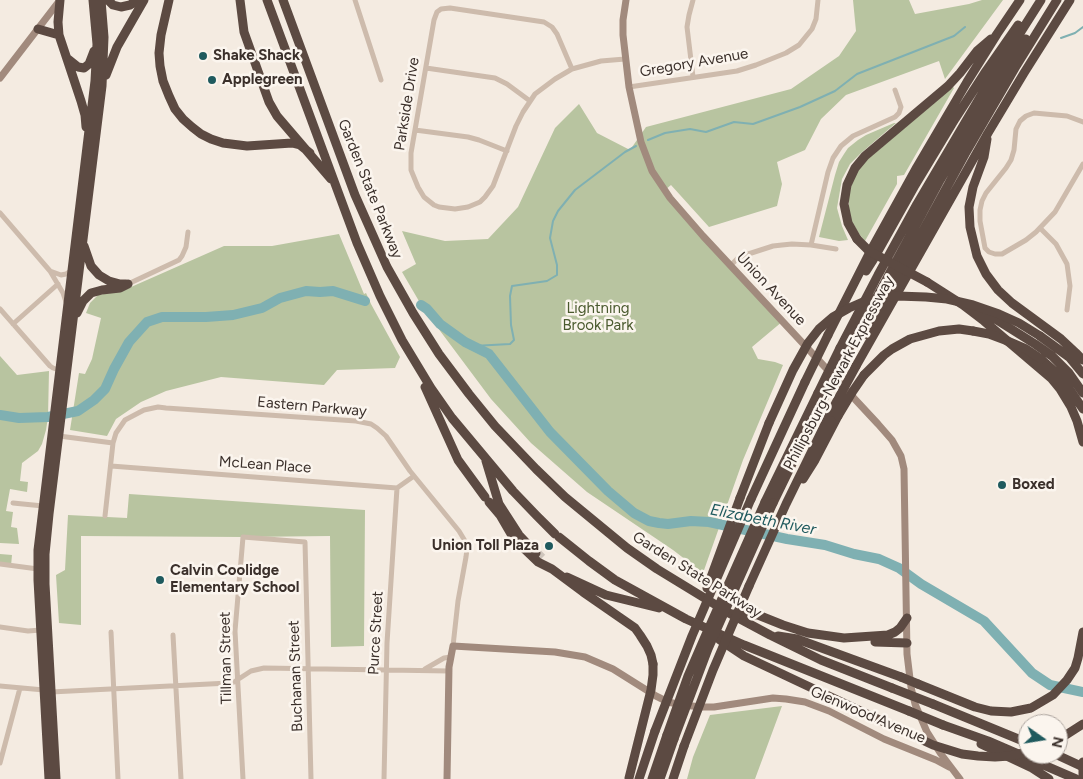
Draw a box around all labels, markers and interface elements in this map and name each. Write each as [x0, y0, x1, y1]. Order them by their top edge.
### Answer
street label: Gregory Avenue [638, 45, 750, 81]
place label: Shake Shack [213, 47, 300, 65]
marker: Shake Shack [197, 50, 209, 62]
street label: Parkside Drive [391, 56, 423, 152]
place label: Applegreen [222, 71, 303, 89]
marker: Applegreen [206, 74, 218, 86]
street label: Garden State Parkway [334, 117, 406, 261]
street label: Union Avenue [732, 249, 810, 329]
street label: Phillipsburg-Newark Expressway [780, 273, 898, 473]
park label: Lightning Brook Park [562, 300, 634, 335]
street label: Eastern Parkway [256, 393, 368, 421]
street label: McLean Place [218, 453, 312, 477]
place label: Boxed [1012, 476, 1055, 494]
marker: Boxed [996, 479, 1008, 491]
water label: Elizabeth River [708, 500, 818, 540]
street label: Garden State Parkway [629, 528, 765, 622]
place label: Union Toll Plaza [432, 537, 539, 555]
marker: Union Toll Plaza [543, 540, 555, 552]
place label: Calvin Coolidge Elementary School [170, 562, 299, 597]
marker: Calvin Coolidge Elementary School [154, 574, 166, 586]
street label: Purce Street [365, 591, 387, 675]
street label: Tillman Street [216, 611, 236, 705]
street label: Buchanan Street [285, 620, 307, 732]
street label: Glenwood Avenue [808, 683, 928, 747]
north arrow [1018, 714, 1068, 764]
text: N [1048, 735, 1067, 749]

